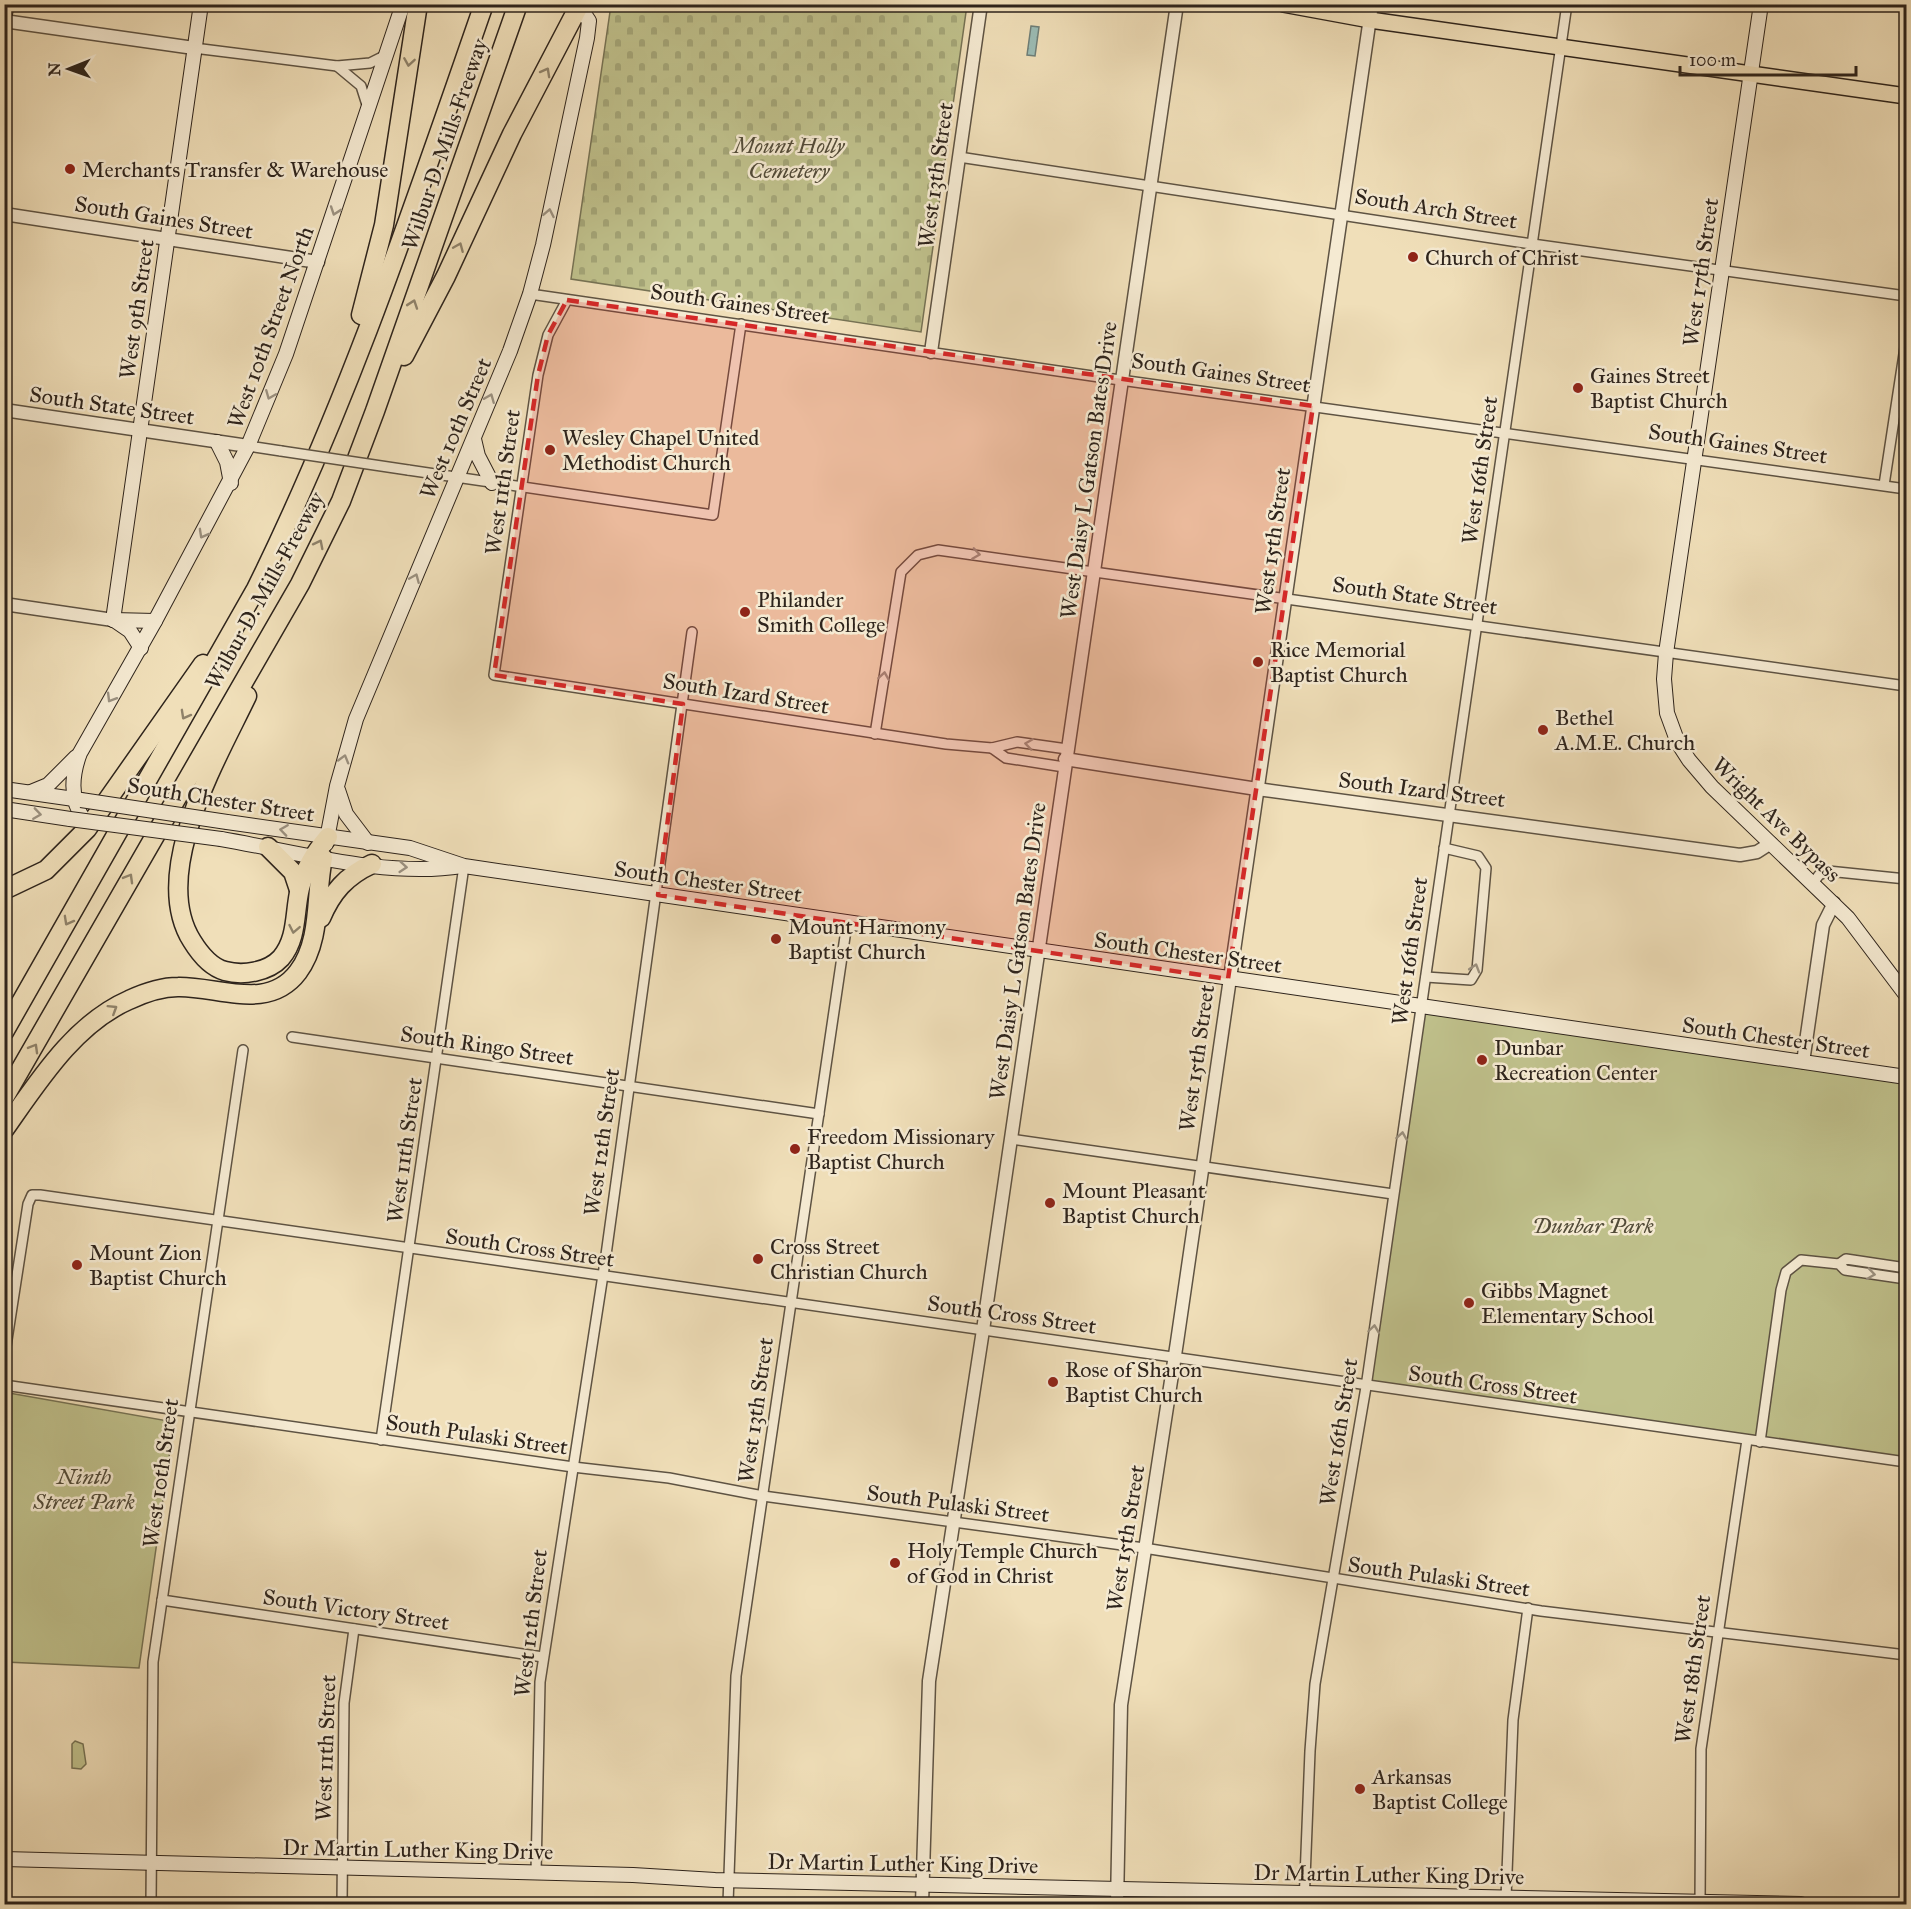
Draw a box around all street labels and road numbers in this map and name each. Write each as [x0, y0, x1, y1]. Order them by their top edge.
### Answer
street label: Wilbur D. Mills Freeway [396, 34, 494, 253]
street label: West 13th Street [912, 100, 959, 250]
street label: South Arch Street [1353, 182, 1519, 235]
street label: South Gaines Street [73, 190, 255, 245]
street label: West 17th Street [1677, 196, 1724, 348]
street label: West 10th Street North [221, 222, 320, 432]
street label: West 9th Street [113, 237, 160, 381]
street label: South Gaines Street [649, 278, 831, 329]
street label: West Daisy L Gatson Bates Drive [1054, 320, 1123, 620]
street label: South Gaines Street [1130, 347, 1312, 398]
street label: West 10th Street [414, 353, 497, 503]
street label: South State Street [28, 381, 196, 430]
street label: West 16th Street [1456, 394, 1503, 546]
street label: West 11th Street [479, 407, 526, 556]
street label: South Gaines Street [1647, 418, 1829, 469]
street label: West 15th Street [1249, 466, 1296, 616]
street label: Wilbur D. Mills Freeway [199, 486, 330, 694]
street label: South State Street [1331, 571, 1499, 620]
street label: South Izard Street [661, 667, 831, 720]
street label: Wright Ave Bypass [1707, 751, 1847, 888]
street label: South Izard Street [1337, 766, 1507, 813]
street label: South Chester Street [125, 771, 317, 828]
street label: West Daisy L Gatson Bates Drive [983, 801, 1052, 1101]
street label: South Chester Street [612, 855, 804, 908]
street label: West 16th Street [1386, 875, 1433, 1027]
street label: South Chester Street [1092, 926, 1284, 979]
street label: West 15th Street [1173, 983, 1220, 1133]
street label: South Chester Street [1680, 1011, 1872, 1064]
street label: South Ringo Street [399, 1020, 576, 1071]
street label: West 12th Street [578, 1066, 625, 1218]
street label: West 11th Street [381, 1075, 428, 1224]
street label: South Cross Street [444, 1222, 616, 1273]
street label: South Cross Street [926, 1289, 1098, 1340]
street label: West 13th Street [732, 1335, 779, 1485]
street label: West 16th Street [1314, 1356, 1364, 1508]
street label: South Cross Street [1407, 1359, 1579, 1410]
street label: West 10th Street [137, 1396, 184, 1549]
street label: South Pulaski Street [384, 1408, 570, 1461]
street label: West 15th Street [1101, 1463, 1150, 1613]
street label: South Pulaski Street [865, 1479, 1051, 1528]
street label: West 12th Street [508, 1547, 553, 1698]
street label: South Pulaski Street [1346, 1550, 1532, 1603]
street label: South Victory Street [261, 1583, 451, 1636]
street label: West 18th Street [1669, 1593, 1716, 1745]
street label: West 11th Street [309, 1674, 342, 1822]
street label: Dr Martin Luther King Drive [283, 1834, 553, 1865]
street label: Dr Martin Luther King Drive [768, 1848, 1038, 1879]
street label: Dr Martin Luther King Drive [1254, 1859, 1524, 1890]

